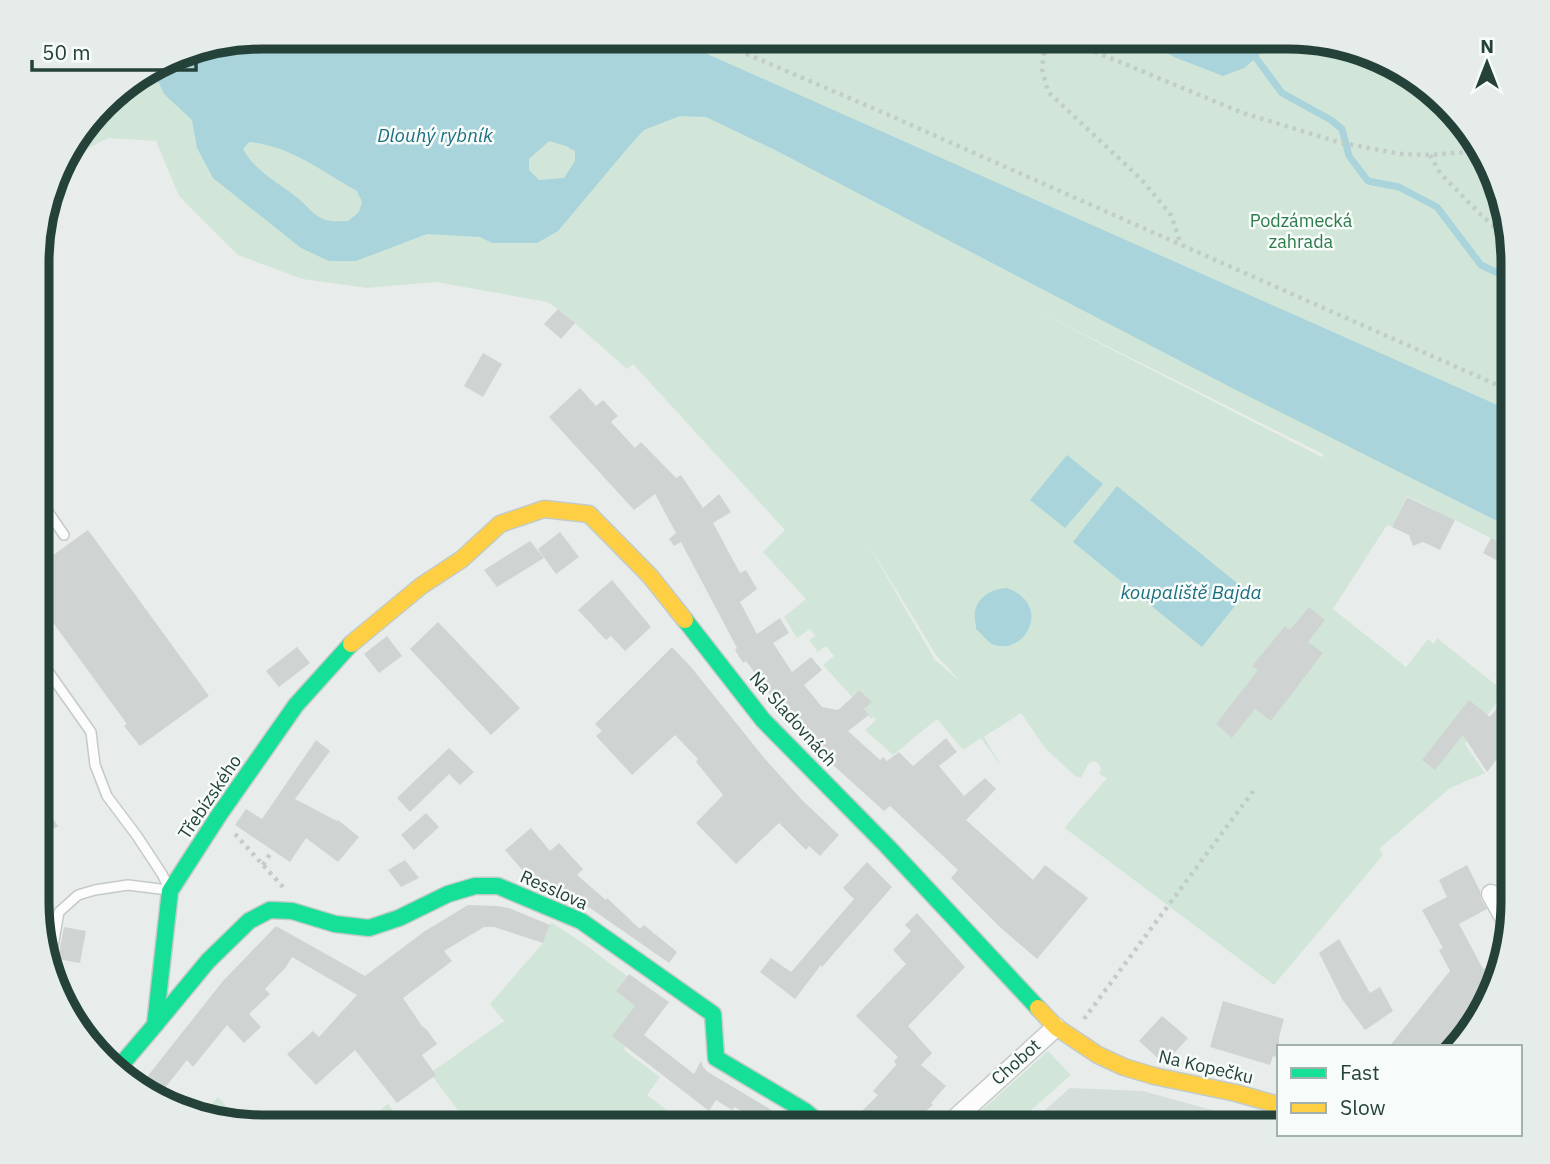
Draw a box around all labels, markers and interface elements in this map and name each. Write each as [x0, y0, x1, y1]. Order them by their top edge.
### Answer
scale bar [32, 28, 196, 72]
north arrow [1452, 28, 1522, 98]
text: N [1480, 34, 1494, 58]
text: 50 m [42, 38, 91, 66]
water label: Dlouhý rybník [377, 123, 494, 147]
park label: Podzámecká zahrada [1250, 209, 1353, 253]
water label: koupaliště Bajda [1120, 580, 1262, 604]
street label: Na Sladovnách [745, 666, 842, 771]
street label: Třebízského [173, 750, 246, 843]
street label: Resslova [517, 864, 592, 915]
street label: Chobot [986, 1034, 1045, 1090]
street label: Na Kopečku [1156, 1044, 1256, 1089]
legend [1277, 1045, 1522, 1136]
text: Fast [1340, 1058, 1380, 1086]
text: Slow [1340, 1093, 1386, 1121]

